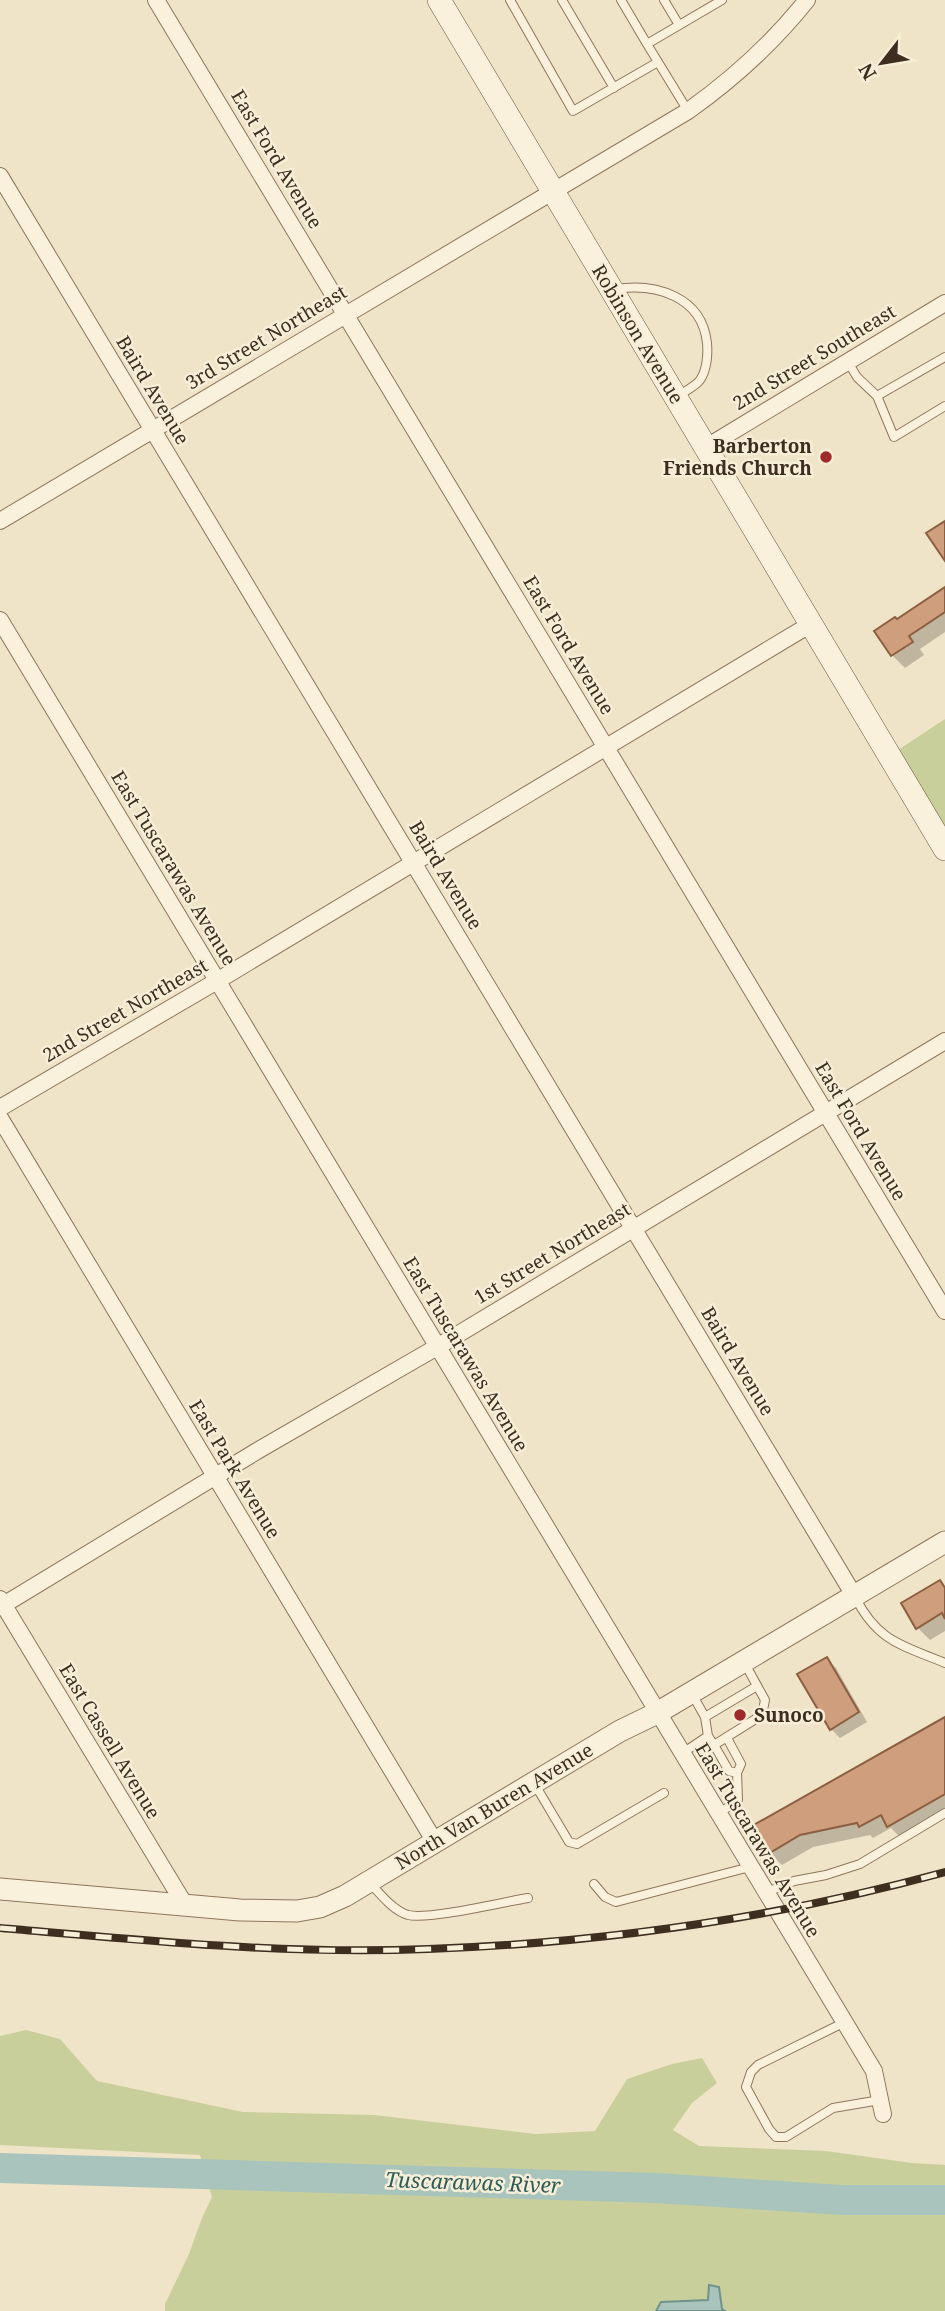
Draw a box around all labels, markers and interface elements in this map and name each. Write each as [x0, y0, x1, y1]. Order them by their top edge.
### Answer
north arrow [847, 28, 917, 98]
text: N [852, 59, 882, 85]
street label: East Ford Avenue [225, 85, 329, 233]
street label: Robinson Avenue [586, 260, 690, 408]
street label: 3rd Street Northeast [181, 278, 352, 395]
street label: 2nd Street Southeast [728, 298, 901, 416]
street label: Baird Avenue [110, 331, 196, 449]
place label: Barberton Friends Church [663, 433, 812, 481]
marker: Barberton Friends Church [818, 449, 834, 465]
street label: East Ford Avenue [517, 571, 621, 719]
street label: East Tuscarawas Avenue [105, 766, 243, 970]
street label: Baird Avenue [403, 816, 489, 934]
street label: 2nd Street Northeast [38, 952, 213, 1068]
street label: East Ford Avenue [809, 1057, 913, 1205]
street label: 1st Street Northeast [469, 1196, 635, 1310]
street label: East Tuscarawas Avenue [397, 1252, 535, 1456]
street label: Baird Avenue [695, 1302, 781, 1420]
street label: East Park Avenue [183, 1395, 287, 1543]
street label: East Cassell Avenue [53, 1658, 167, 1824]
place label: Sunoco [754, 1702, 824, 1728]
marker: Sunoco [732, 1707, 748, 1723]
street label: North Van Buren Avenue [390, 1737, 598, 1875]
street label: East Tuscarawas Avenue [689, 1738, 827, 1942]
water label: Tuscarawas River [385, 2165, 561, 2199]

